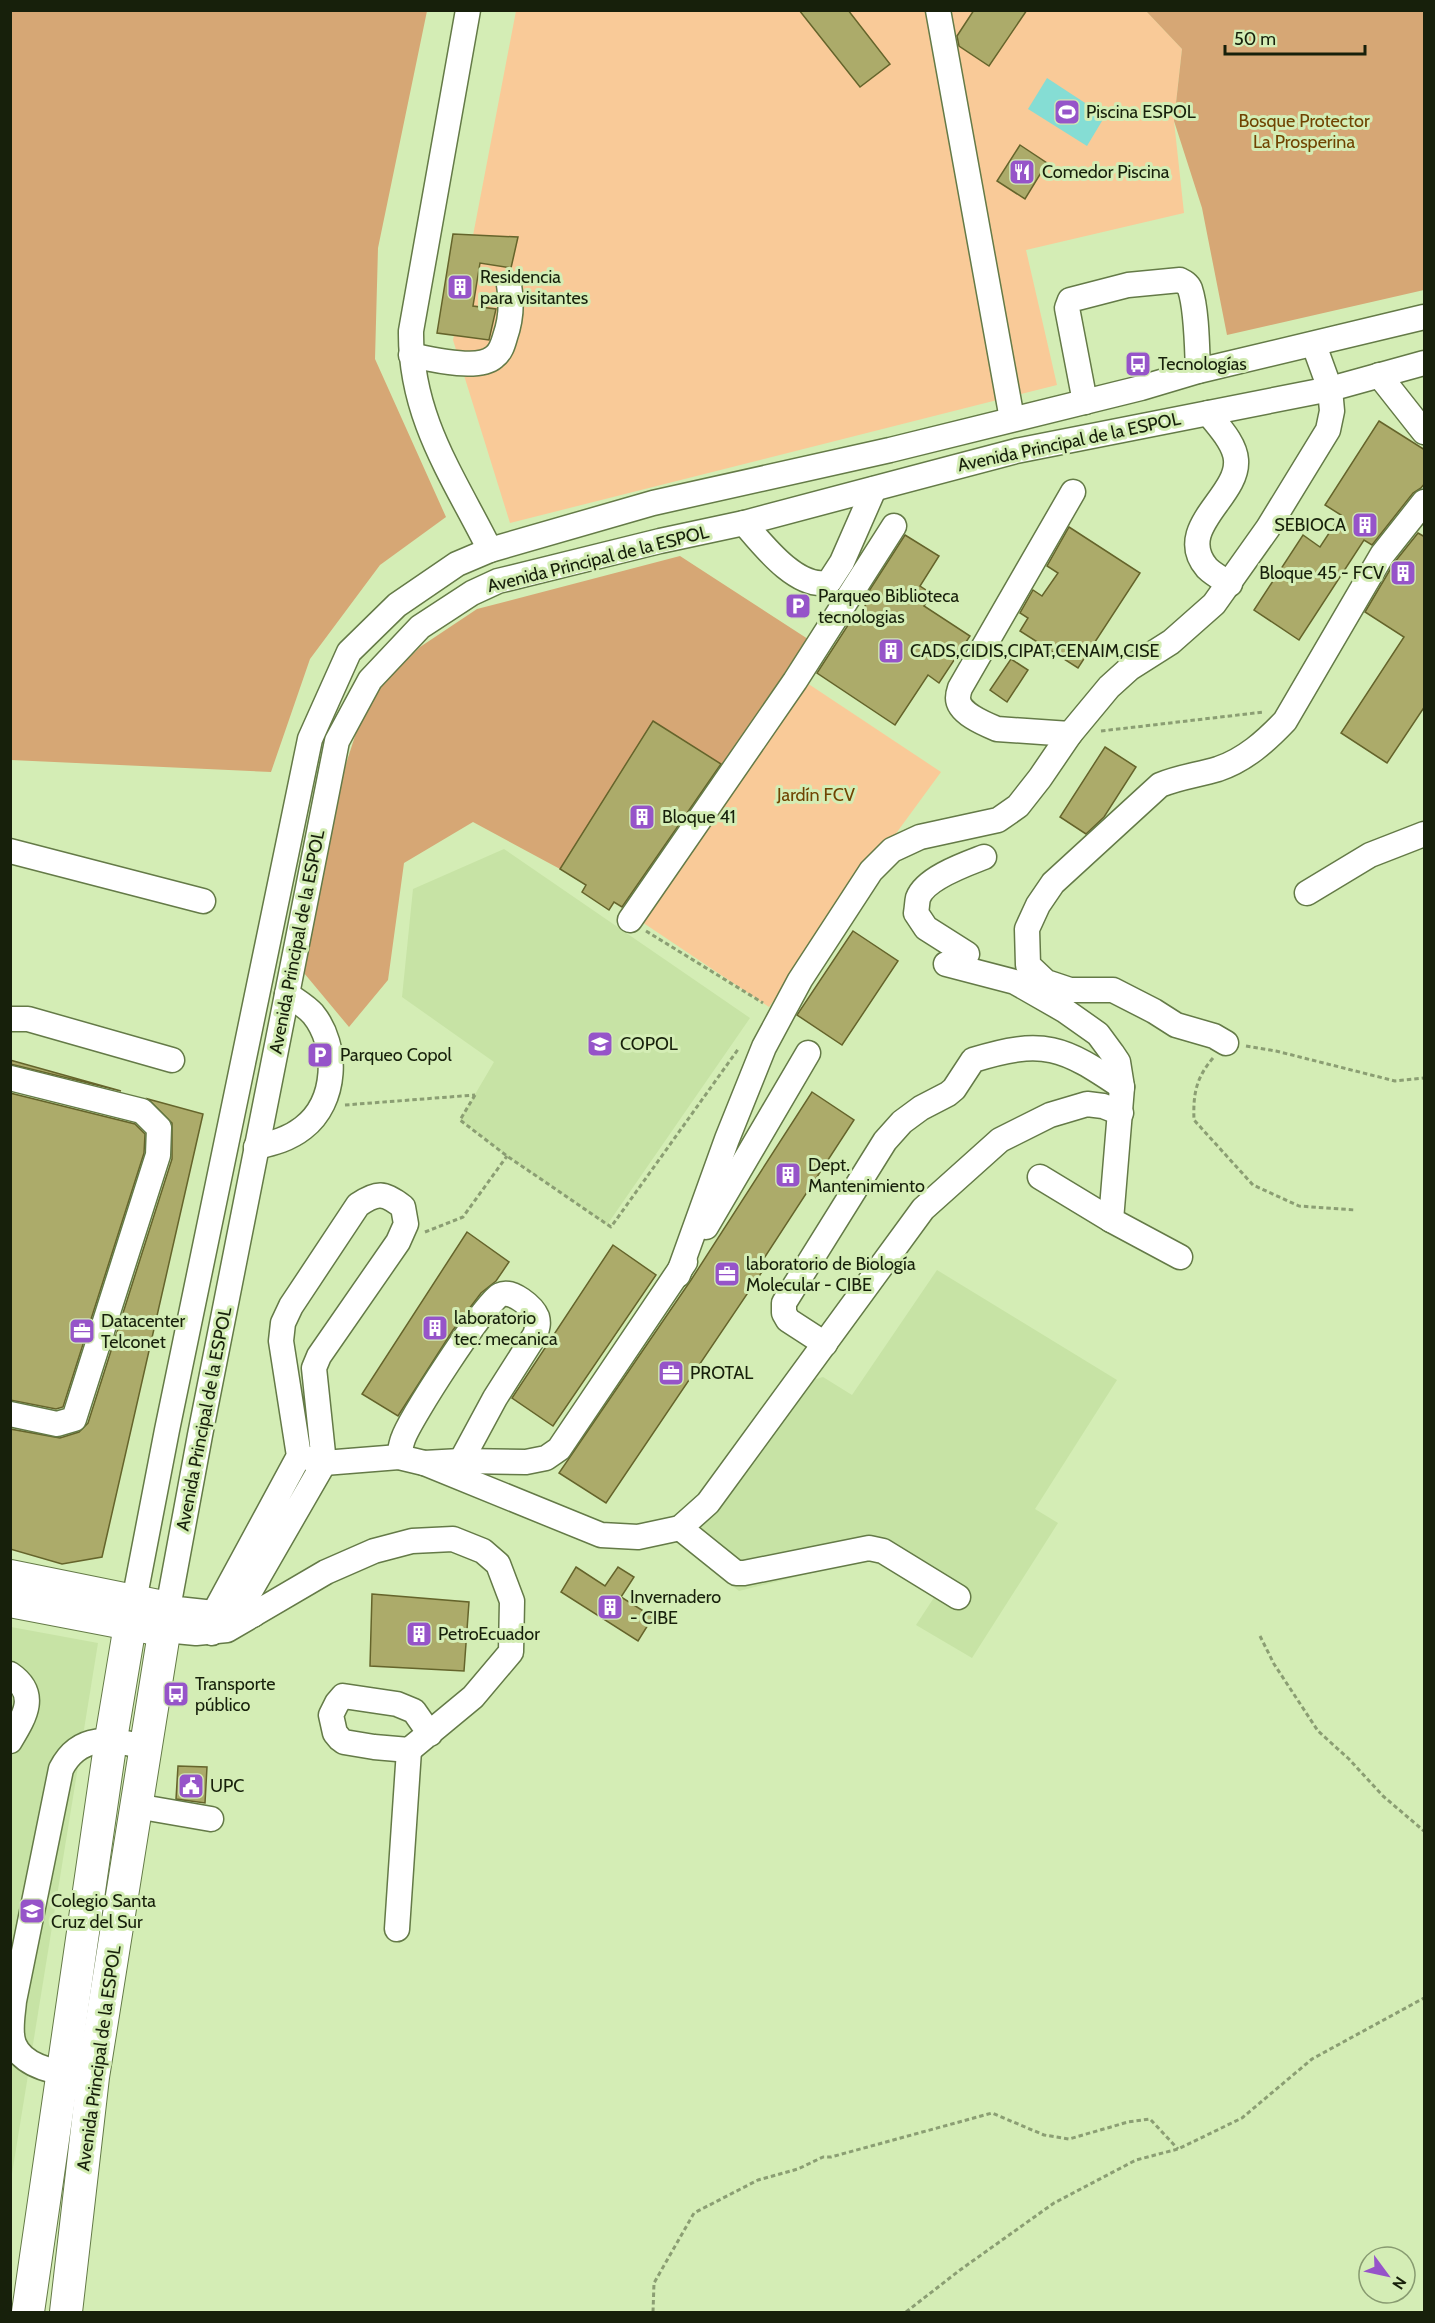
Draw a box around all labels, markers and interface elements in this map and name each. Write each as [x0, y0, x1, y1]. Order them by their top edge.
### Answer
scale bar [1225, 18, 1364, 56]
text: 50 m [1234, 28, 1276, 50]
sports icon: Piscina ESPOL [1052, 97, 1082, 127]
place label: Piscina ESPOL [1086, 101, 1196, 123]
park label: Bosque Protector La Prosperina [1238, 110, 1370, 153]
restaurant icon: Comedor Piscina [1007, 157, 1037, 187]
place label: Comedor Piscina [1042, 161, 1170, 183]
place label: Residencia para visitantes [480, 266, 588, 309]
building icon: Residencia para visitantes [445, 272, 475, 302]
bus stop icon: Tecnologías [1123, 349, 1153, 379]
place label: Tecnologías [1158, 353, 1247, 375]
street label: Avenida Principal de la ESPOL [955, 408, 1183, 476]
building icon: SEBIOCA [1350, 510, 1380, 540]
place label: SEBIOCA [1274, 514, 1346, 536]
street label: Avenida Principal de la ESPOL [485, 521, 711, 597]
building icon: Bloque 45 - FCV [1388, 558, 1418, 588]
place label: Bloque 45 - FCV [1259, 562, 1384, 584]
place label: Parqueo Biblioteca tecnologias [818, 585, 959, 628]
parking icon: Parqueo Biblioteca tecnologias [783, 591, 813, 621]
building icon: CADS,CIDIS,CIPAT,CENAIM,CISE [876, 636, 906, 666]
place label: CADS,CIDIS,CIPAT,CENAIM,CISE [910, 640, 1160, 662]
park label: Jardín FCV [776, 784, 855, 806]
building icon: Bloque 41 [627, 802, 657, 832]
place label: Bloque 41 [662, 806, 736, 828]
street label: Avenida Principal de la ESPOL [265, 828, 329, 1056]
school or university icon: COPOL [585, 1029, 615, 1059]
place label: COPOL [620, 1033, 678, 1055]
parking icon: Parqueo Copol [305, 1040, 335, 1070]
place label: Parqueo Copol [340, 1044, 452, 1066]
place label: Dept. Mantenimiento [808, 1154, 925, 1197]
building icon: Dept. Mantenimiento [773, 1160, 803, 1190]
place label: laboratorio de Biología Molecular - CIBE [746, 1253, 916, 1296]
office icon: laboratorio de Biología Molecular - CIBE [712, 1259, 742, 1289]
street label: Avenida Principal de la ESPOL [172, 1305, 236, 1533]
place label: laboratorio tec. mecanica [454, 1307, 558, 1350]
place label: Datacenter Telconet [101, 1310, 185, 1353]
building icon: laboratorio tec. mecanica [420, 1313, 450, 1343]
office icon: Datacenter Telconet [67, 1316, 97, 1346]
office icon: PROTAL [656, 1358, 686, 1388]
place label: PROTAL [690, 1362, 753, 1384]
place label: Invernadero - CIBE [630, 1586, 721, 1629]
building icon: Invernadero - CIBE [595, 1592, 625, 1622]
building icon: PetroEcuador [404, 1619, 434, 1649]
place label: PetroEcuador [438, 1623, 540, 1645]
place label: Transporte público [195, 1673, 276, 1716]
bus stop icon: Transporte público [161, 1679, 191, 1709]
public building icon: UPC [176, 1771, 206, 1801]
place label: UPC [210, 1775, 244, 1797]
place label: Colegio Santa Cruz del Sur [51, 1890, 156, 1933]
school or university icon: Colegio Santa Cruz del Sur [17, 1896, 47, 1926]
street label: Avenida Principal de la ESPOL [72, 1944, 126, 2172]
north arrow [1357, 2245, 1417, 2305]
text: N [1388, 2273, 1410, 2293]

